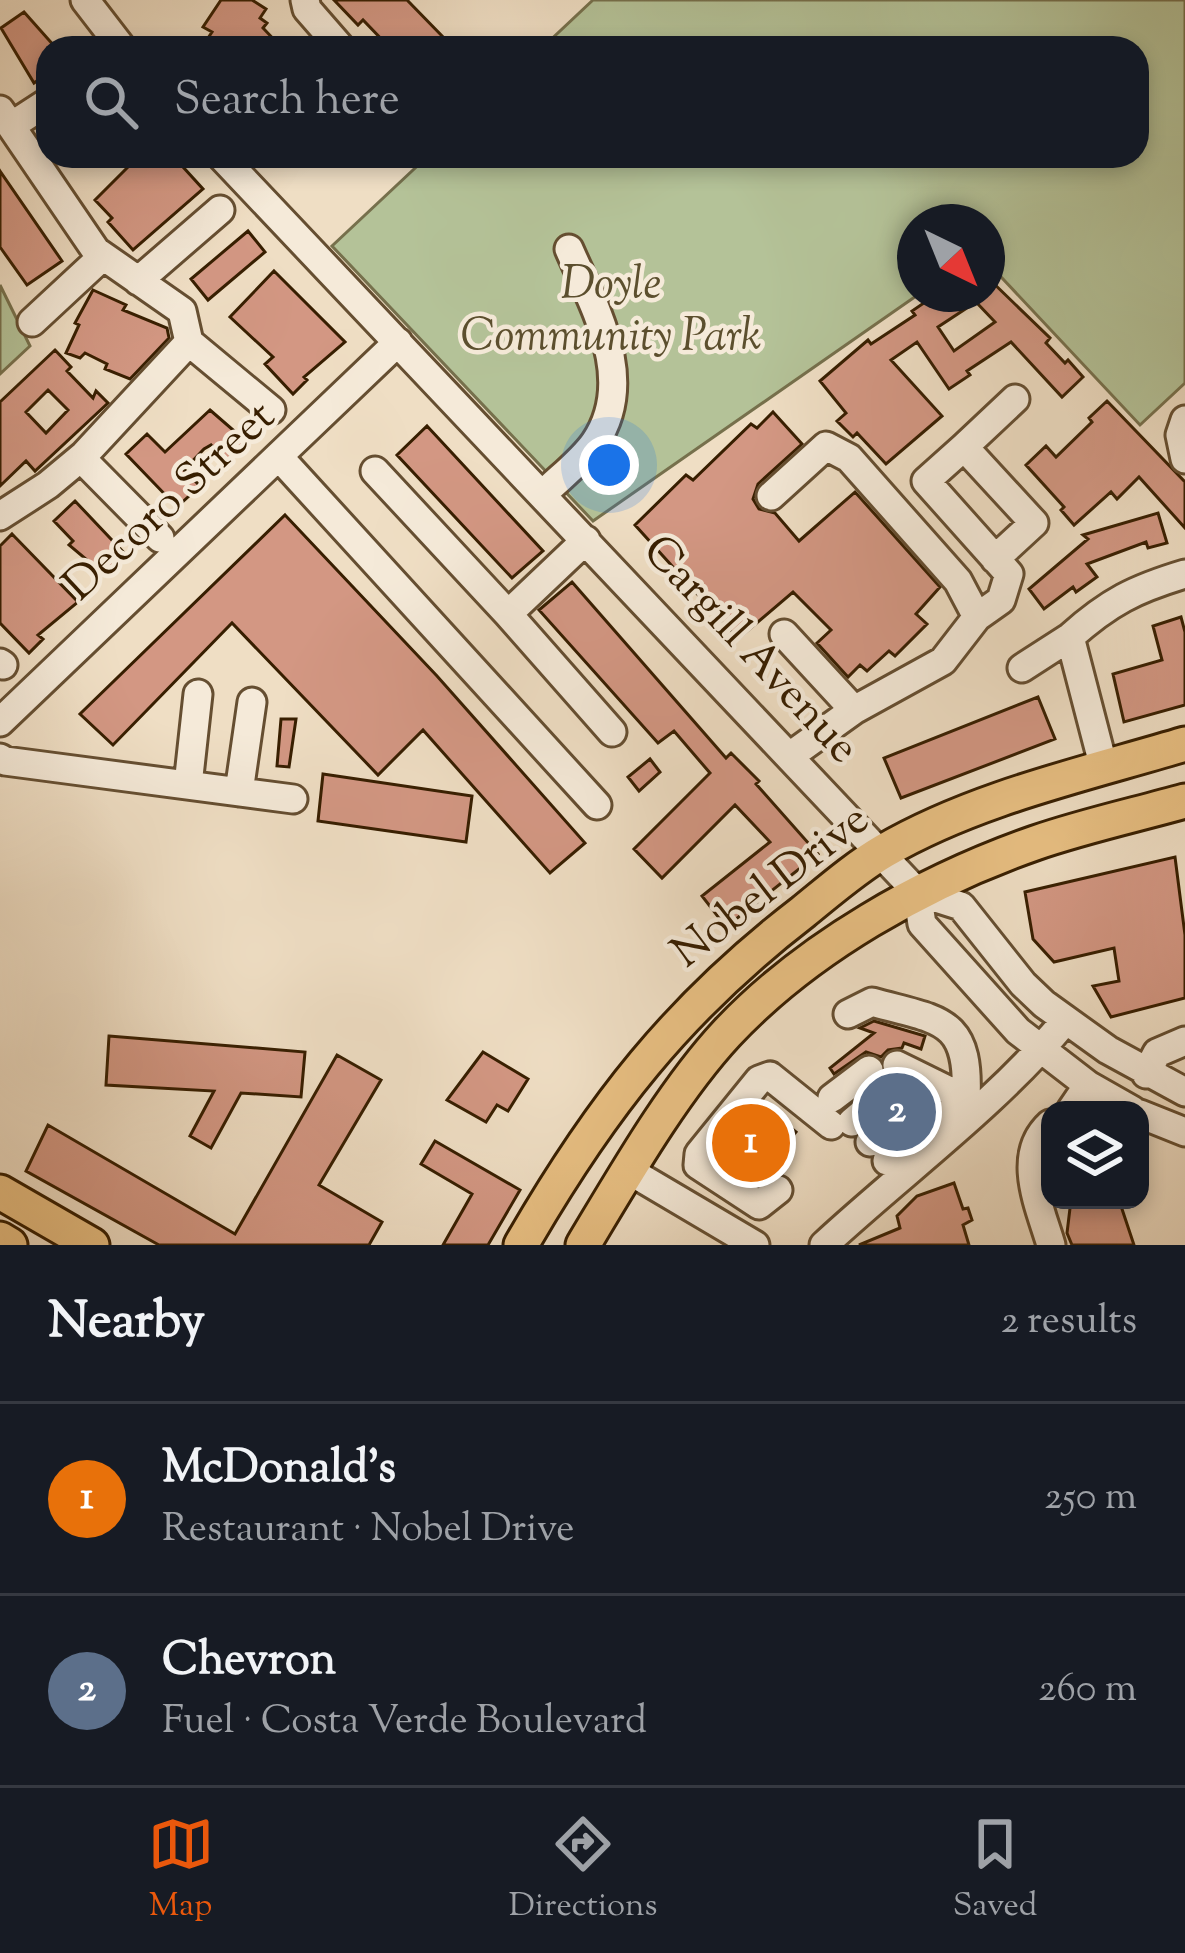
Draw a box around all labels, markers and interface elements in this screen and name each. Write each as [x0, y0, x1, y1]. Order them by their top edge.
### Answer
search box [36, 36, 1149, 168]
icon: search [78, 69, 144, 135]
text: Search here [174, 70, 400, 135]
north arrow [897, 204, 1005, 312]
park label: Doyle Community Park [461, 254, 761, 371]
street label: Decoro Street [51, 388, 291, 618]
your location [579, 435, 639, 495]
street label: Cargill Avenue [626, 522, 872, 780]
street label: Nobel Drive [659, 790, 885, 986]
pin: 2 [858, 1067, 936, 1157]
pin: 1 [712, 1098, 790, 1188]
map controls [1041, 1101, 1149, 1209]
button: layers [1041, 1101, 1149, 1209]
text: Nearby [48, 1287, 205, 1360]
text: 2 results [1001, 1295, 1137, 1351]
text: McDonald's [162, 1438, 396, 1503]
text: 1 [80, 1471, 94, 1527]
text: 250 m [1044, 1471, 1137, 1527]
text: Restaurant · Nobel Drive [162, 1503, 575, 1559]
text: Chevron [162, 1630, 336, 1695]
text: 2 [78, 1663, 96, 1719]
text: 260 m [1038, 1663, 1137, 1719]
text: Fuel · Costa Verde Boulevard [162, 1695, 647, 1751]
tab: Map [148, 1811, 214, 1931]
tab: Directions [509, 1811, 658, 1931]
tab: Saved [953, 1811, 1037, 1931]

